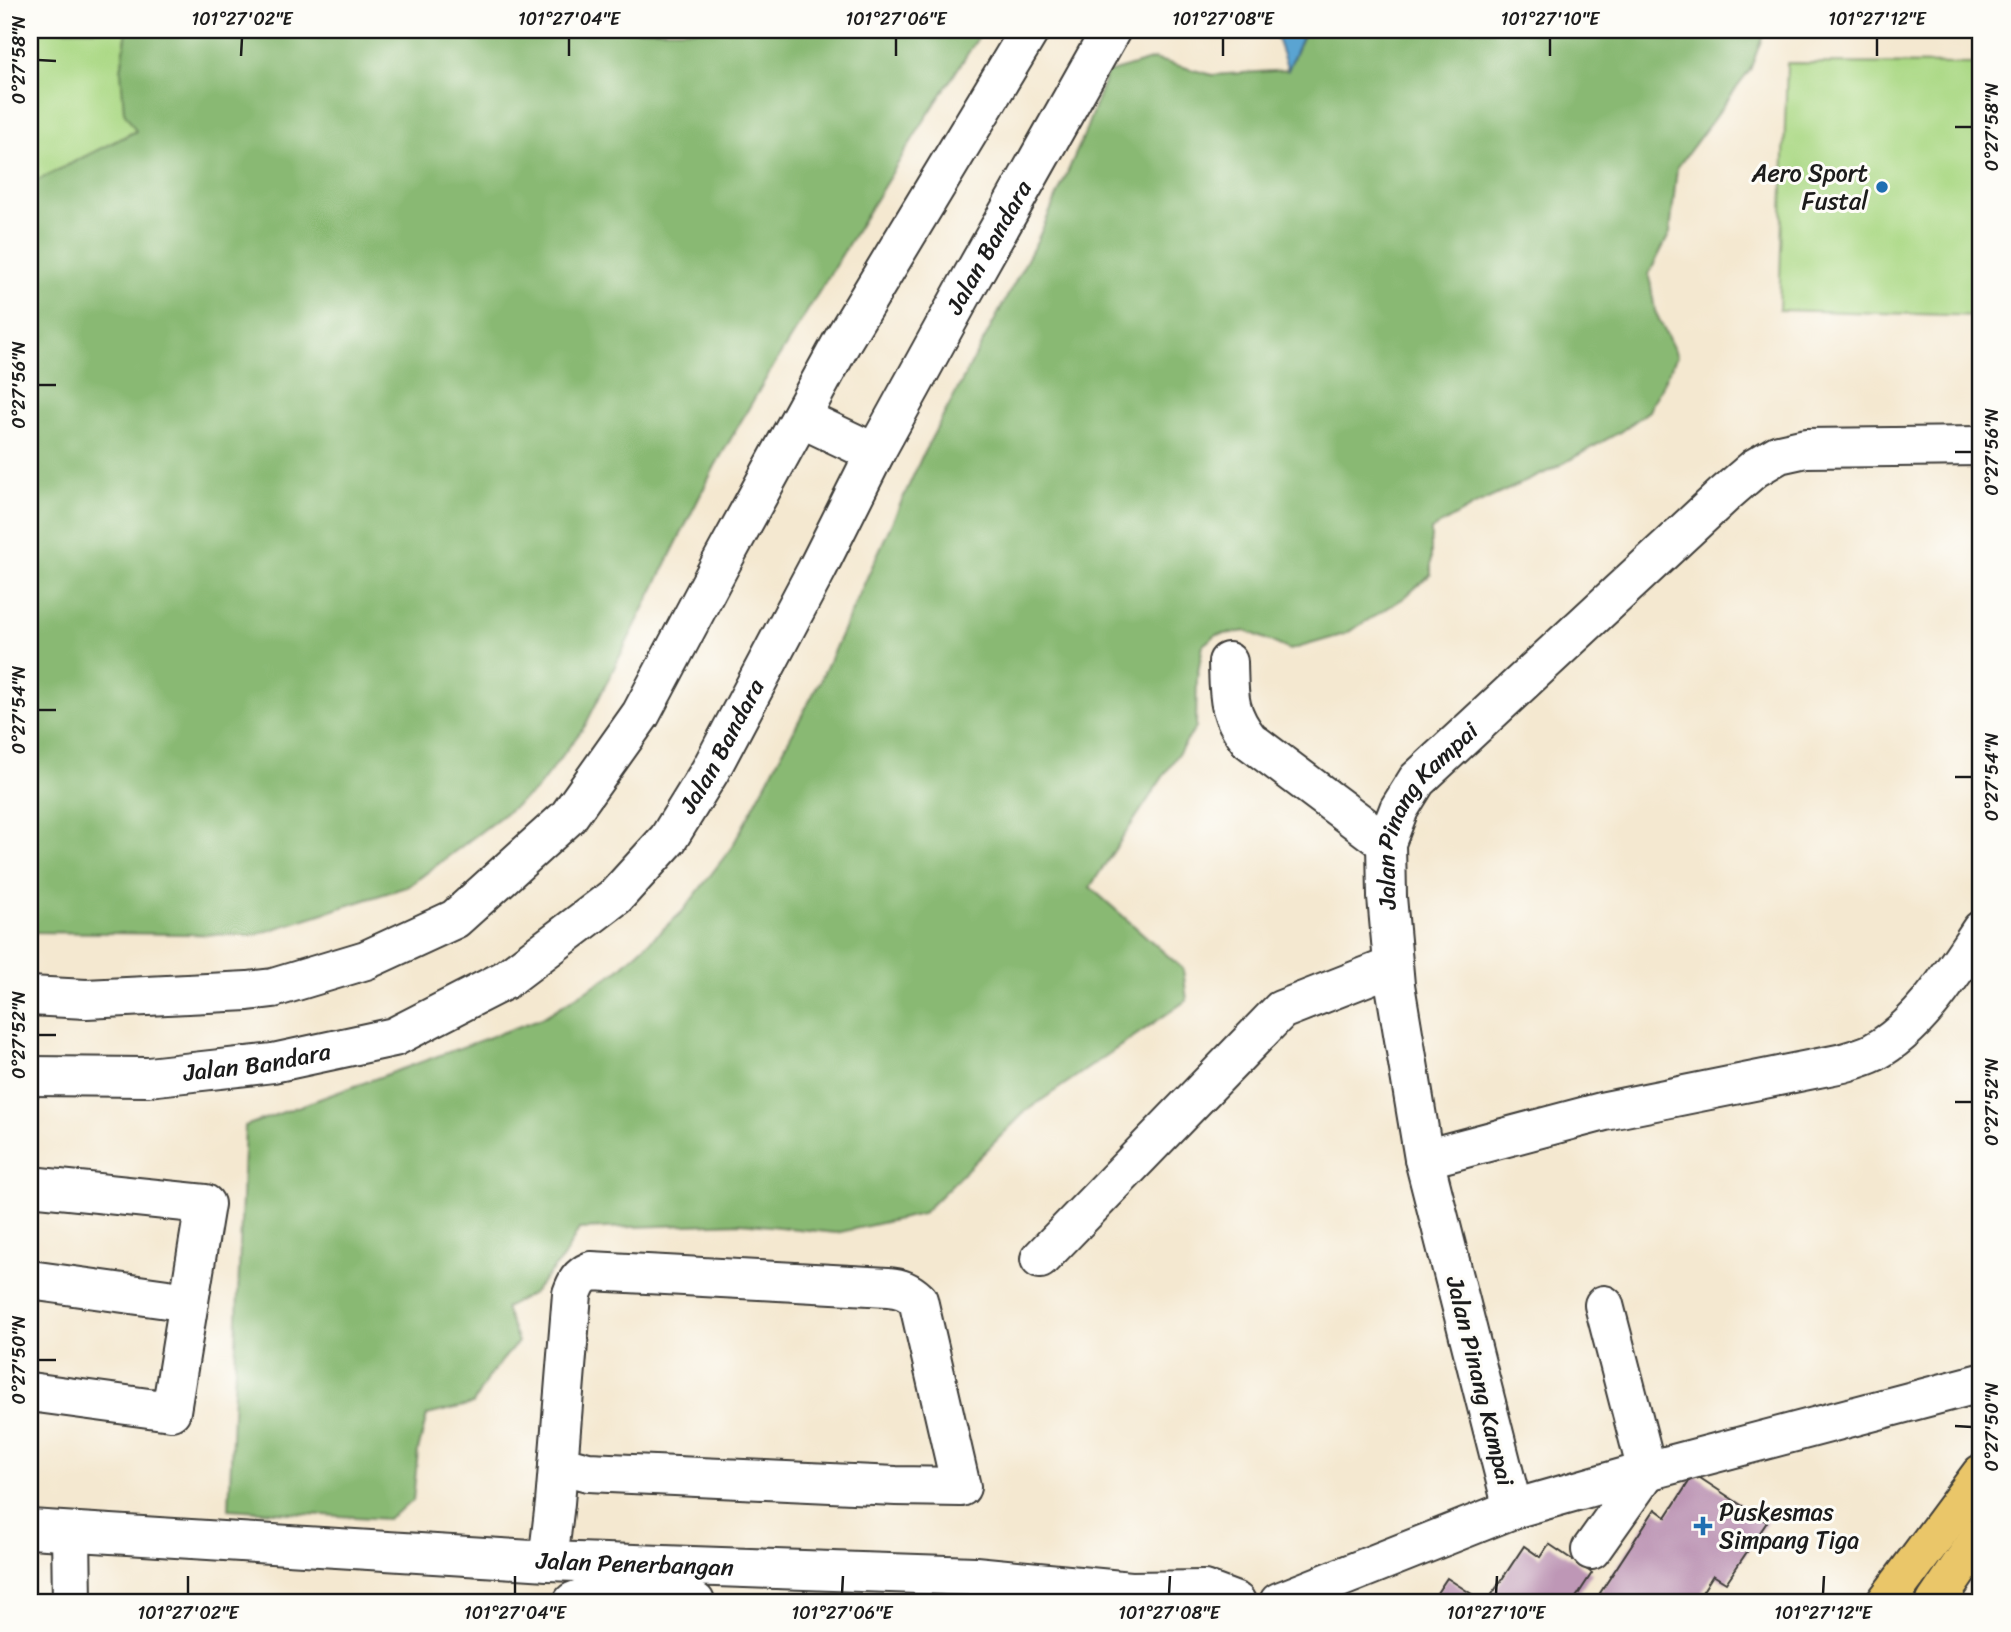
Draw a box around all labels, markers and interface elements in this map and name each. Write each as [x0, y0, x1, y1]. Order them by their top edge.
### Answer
text: 101°27'02"E [191, 3, 294, 35]
text: 101°27'04"E [518, 3, 621, 35]
text: 101°27'06"E [846, 3, 947, 35]
text: 101°27'08"E [1172, 3, 1275, 35]
text: 101°27'10"E [1501, 3, 1600, 35]
text: 101°27'12"E [1828, 3, 1927, 35]
text: 0°27'58"N [3, 15, 35, 104]
text: 0°27'58"N [1976, 82, 2008, 171]
place label: Aero Sport Fustal [1751, 152, 1869, 222]
street label: Jalan Bandara [934, 171, 1044, 323]
marker: Aero Sport Fustal [1874, 179, 1890, 195]
text: 0°27'56"N [3, 341, 35, 429]
text: 0°27'56"N [1976, 408, 2008, 496]
text: 0°27'54"N [3, 665, 35, 754]
street label: Jalan Bandara [667, 671, 777, 823]
street label: Jalan Pinang Kampai [1365, 711, 1490, 912]
text: 0°27'54"N [1976, 732, 2008, 821]
text: 0°27'52"N [3, 991, 35, 1079]
street label: Jalan Bandara [180, 1030, 336, 1094]
text: 0°27'52"N [1976, 1058, 2008, 1146]
street label: Jalan Pinang Kampai [1433, 1271, 1527, 1492]
text: 0°27'50"N [3, 1315, 35, 1404]
text: 0°27'50"N [1976, 1382, 2008, 1471]
place label: Puskesmas Simpang Tiga [1719, 1491, 1859, 1561]
marker: Puskesmas Simpang Tiga [1693, 1516, 1713, 1536]
street label: Jalan Penerbangan [534, 1539, 734, 1589]
text: 101°27'02"E [137, 1597, 240, 1629]
text: 101°27'04"E [464, 1597, 567, 1629]
text: 101°27'06"E [792, 1597, 893, 1629]
text: 101°27'08"E [1118, 1597, 1221, 1629]
text: 101°27'10"E [1447, 1597, 1546, 1629]
text: 101°27'12"E [1774, 1597, 1873, 1629]

